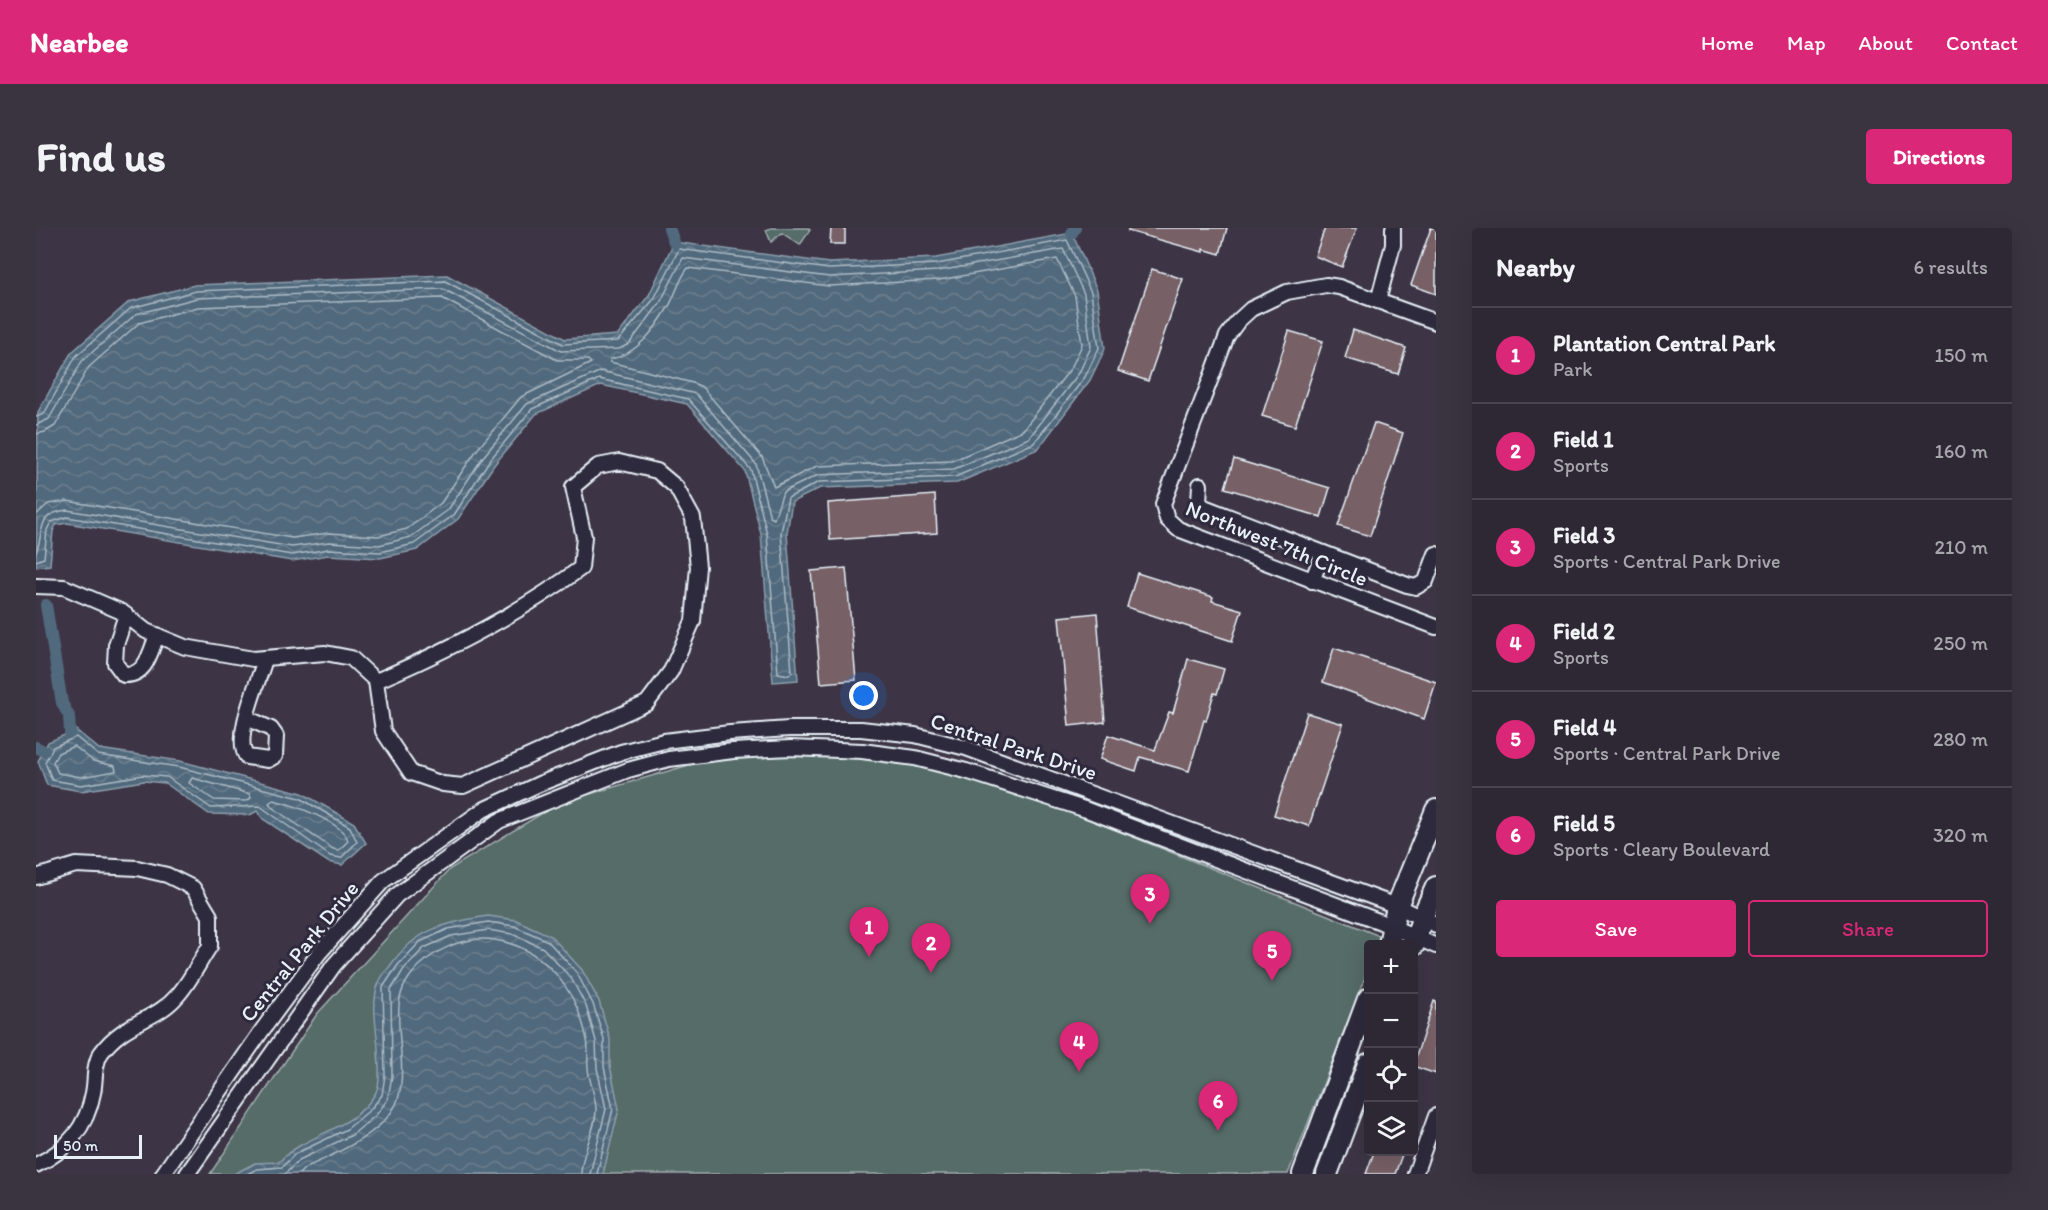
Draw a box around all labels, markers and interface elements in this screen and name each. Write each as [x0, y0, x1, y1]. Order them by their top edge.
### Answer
text: Nearbee [30, 25, 129, 59]
text: Home [1701, 30, 1754, 55]
text: Map [1787, 30, 1826, 55]
text: About [1859, 30, 1913, 55]
text: Contact [1946, 30, 2018, 55]
button: Directions [1866, 129, 2012, 184]
text: Find us [36, 131, 166, 182]
text: Nearby [1496, 251, 1575, 283]
text: 6 results [1914, 255, 1988, 279]
text: Plantation Central Park [1553, 330, 1775, 357]
text: 1 [1511, 343, 1520, 367]
text: 150 m [1935, 343, 1988, 367]
text: Park [1553, 357, 1592, 381]
text: Field 1 [1553, 426, 1614, 453]
text: 2 [1510, 439, 1521, 463]
text: 160 m [1935, 439, 1988, 463]
text: Sports [1553, 453, 1609, 477]
street label: Northwest 7th Circle [1182, 495, 1372, 592]
text: Field 3 [1553, 522, 1615, 549]
text: 3 [1510, 535, 1521, 559]
text: 210 m [1935, 535, 1988, 559]
text: Sports · Central Park Drive [1553, 549, 1781, 573]
text: Field 2 [1553, 618, 1615, 645]
text: 4 [1509, 631, 1522, 655]
text: 250 m [1933, 631, 1988, 655]
text: Sports [1553, 645, 1609, 669]
your location [849, 681, 878, 710]
street label: Central Park Drive [927, 707, 1101, 786]
text: Field 4 [1553, 714, 1617, 741]
text: 5 [1510, 727, 1521, 751]
text: 280 m [1933, 727, 1988, 751]
text: Sports · Central Park Drive [1553, 741, 1781, 765]
text: Field 5 [1553, 810, 1615, 837]
text: 6 [1510, 823, 1521, 847]
text: 320 m [1933, 823, 1988, 847]
text: Sports · Cleary Boulevard [1553, 837, 1770, 861]
pin: 3 [1130, 874, 1170, 924]
street label: Central Park Drive [234, 875, 364, 1027]
button: Save [1496, 900, 1736, 957]
button: Share [1748, 900, 1988, 957]
pin: 1 [850, 908, 888, 957]
pin: 2 [912, 924, 950, 973]
pin: 5 [1252, 932, 1292, 981]
map controls [1364, 940, 1418, 1156]
button: + [1364, 940, 1418, 994]
button: − [1364, 994, 1418, 1048]
pin: 4 [1060, 1022, 1098, 1072]
button: locate [1364, 1048, 1418, 1102]
pin: 6 [1198, 1082, 1238, 1131]
button: layers [1364, 1102, 1418, 1156]
scale bar [54, 1132, 142, 1160]
text: 50 m [63, 1136, 98, 1155]

